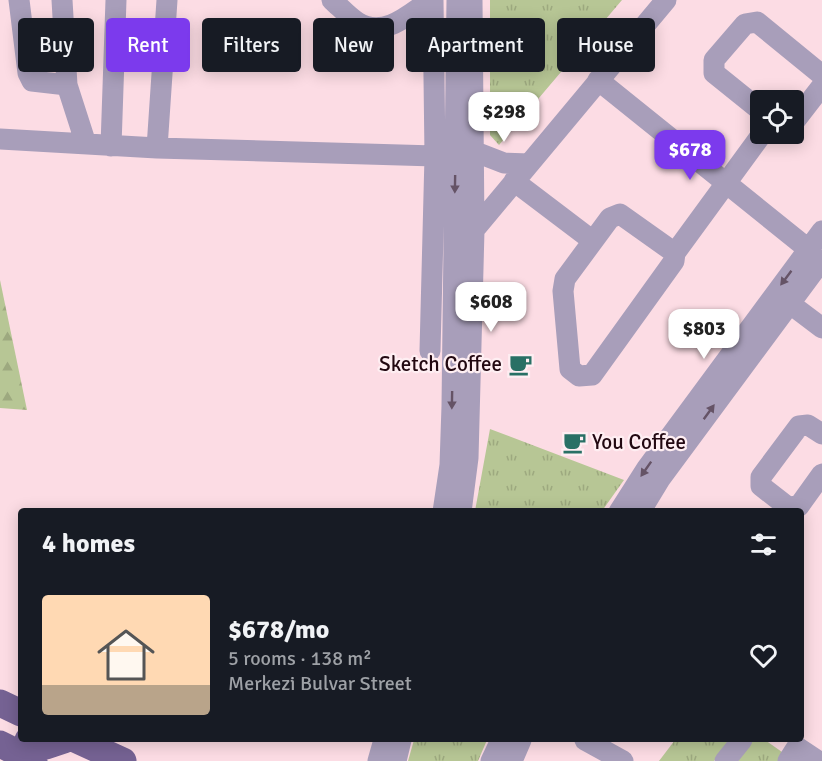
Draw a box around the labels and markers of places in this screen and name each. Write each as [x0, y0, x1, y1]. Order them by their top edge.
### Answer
pin: $298 [468, 92, 540, 143]
pin: $678 [654, 130, 726, 181]
pin: $608 [455, 282, 527, 333]
pin: $803 [668, 309, 740, 360]
place label: Sketch Coffee [379, 351, 502, 377]
cafe icon: Sketch Coffee [507, 351, 533, 377]
cafe icon: You Coffee [561, 429, 587, 455]
place label: You Coffee [592, 429, 686, 455]

